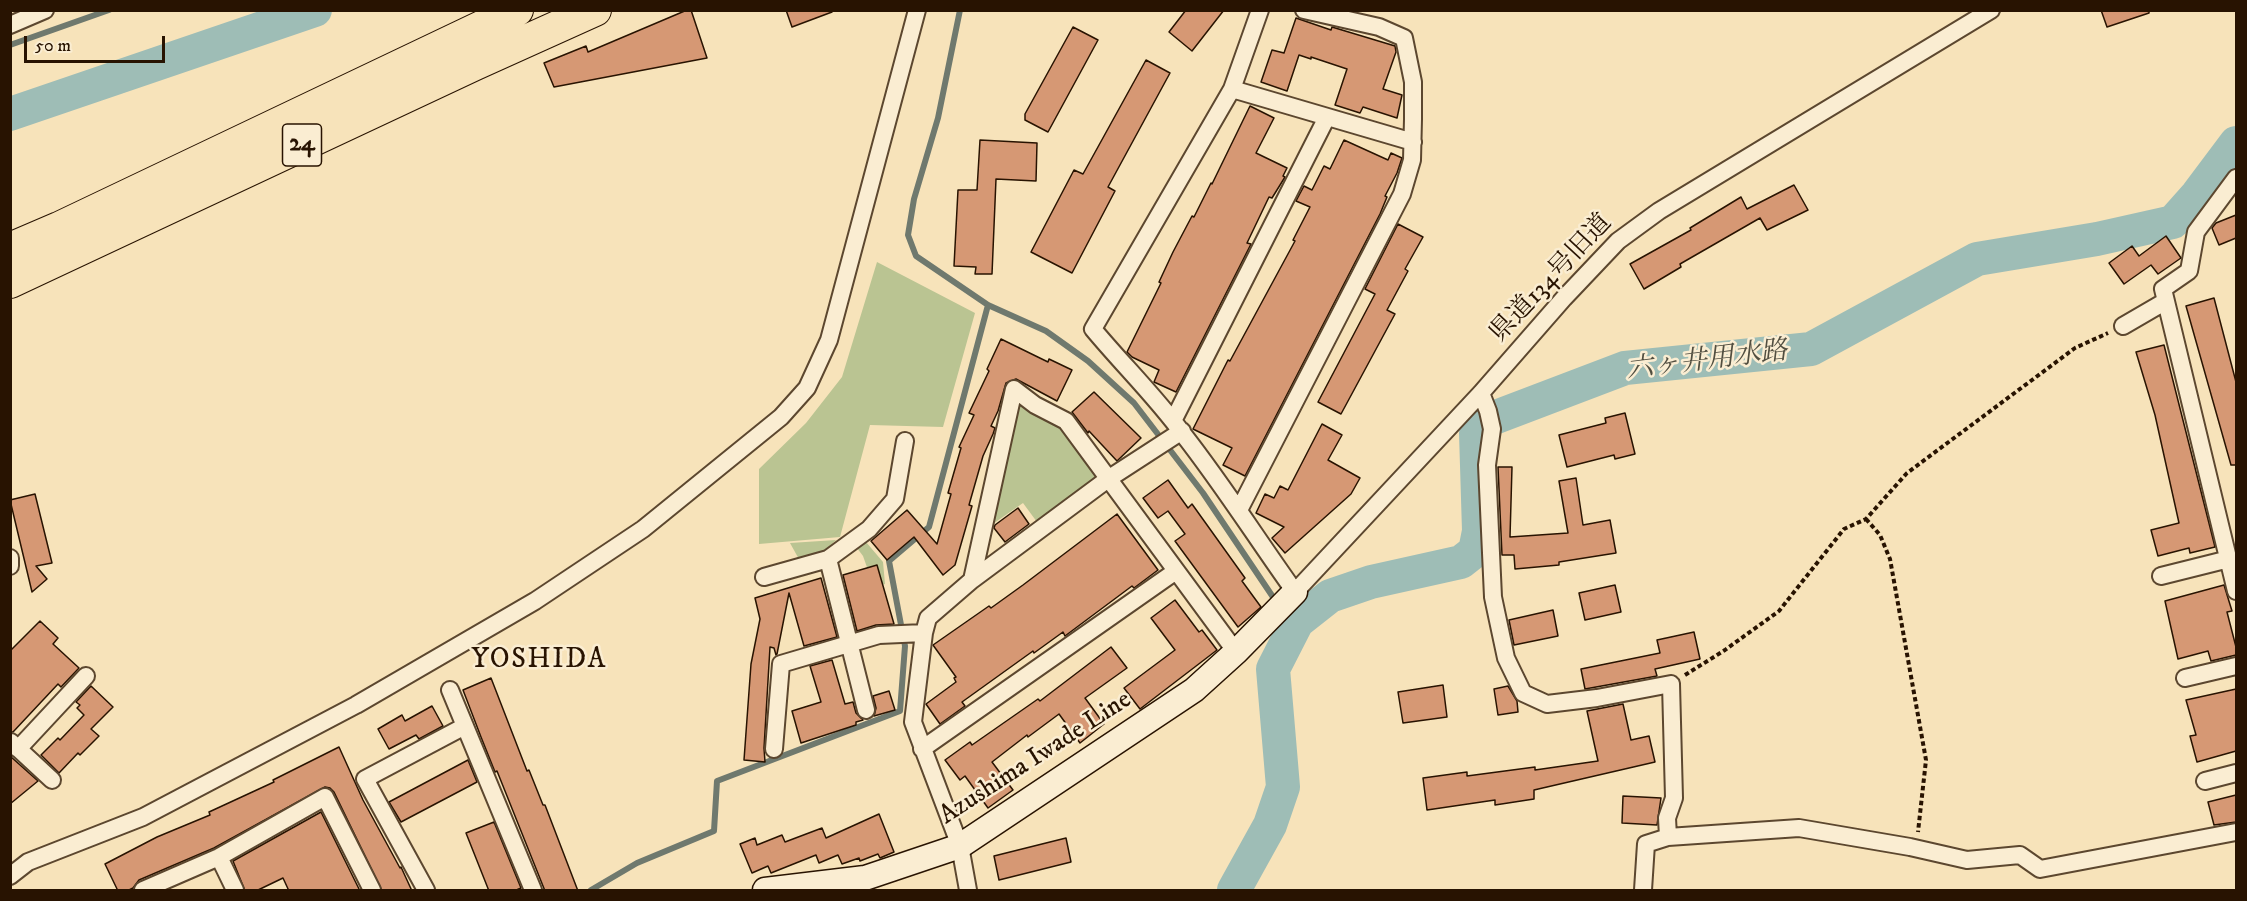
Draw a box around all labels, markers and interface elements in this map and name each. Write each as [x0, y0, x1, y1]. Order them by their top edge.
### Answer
scale bar [27, 24, 168, 62]
text: 50 m [35, 35, 71, 57]
road number: 24 [282, 124, 322, 166]
street label: 県道134号旧道 [1485, 208, 1619, 350]
water label: 六ヶ井用水路 [1625, 336, 1789, 388]
district label: YOSHIDA [471, 644, 607, 678]
street label: Azushima Iwade Line [934, 685, 1138, 833]

